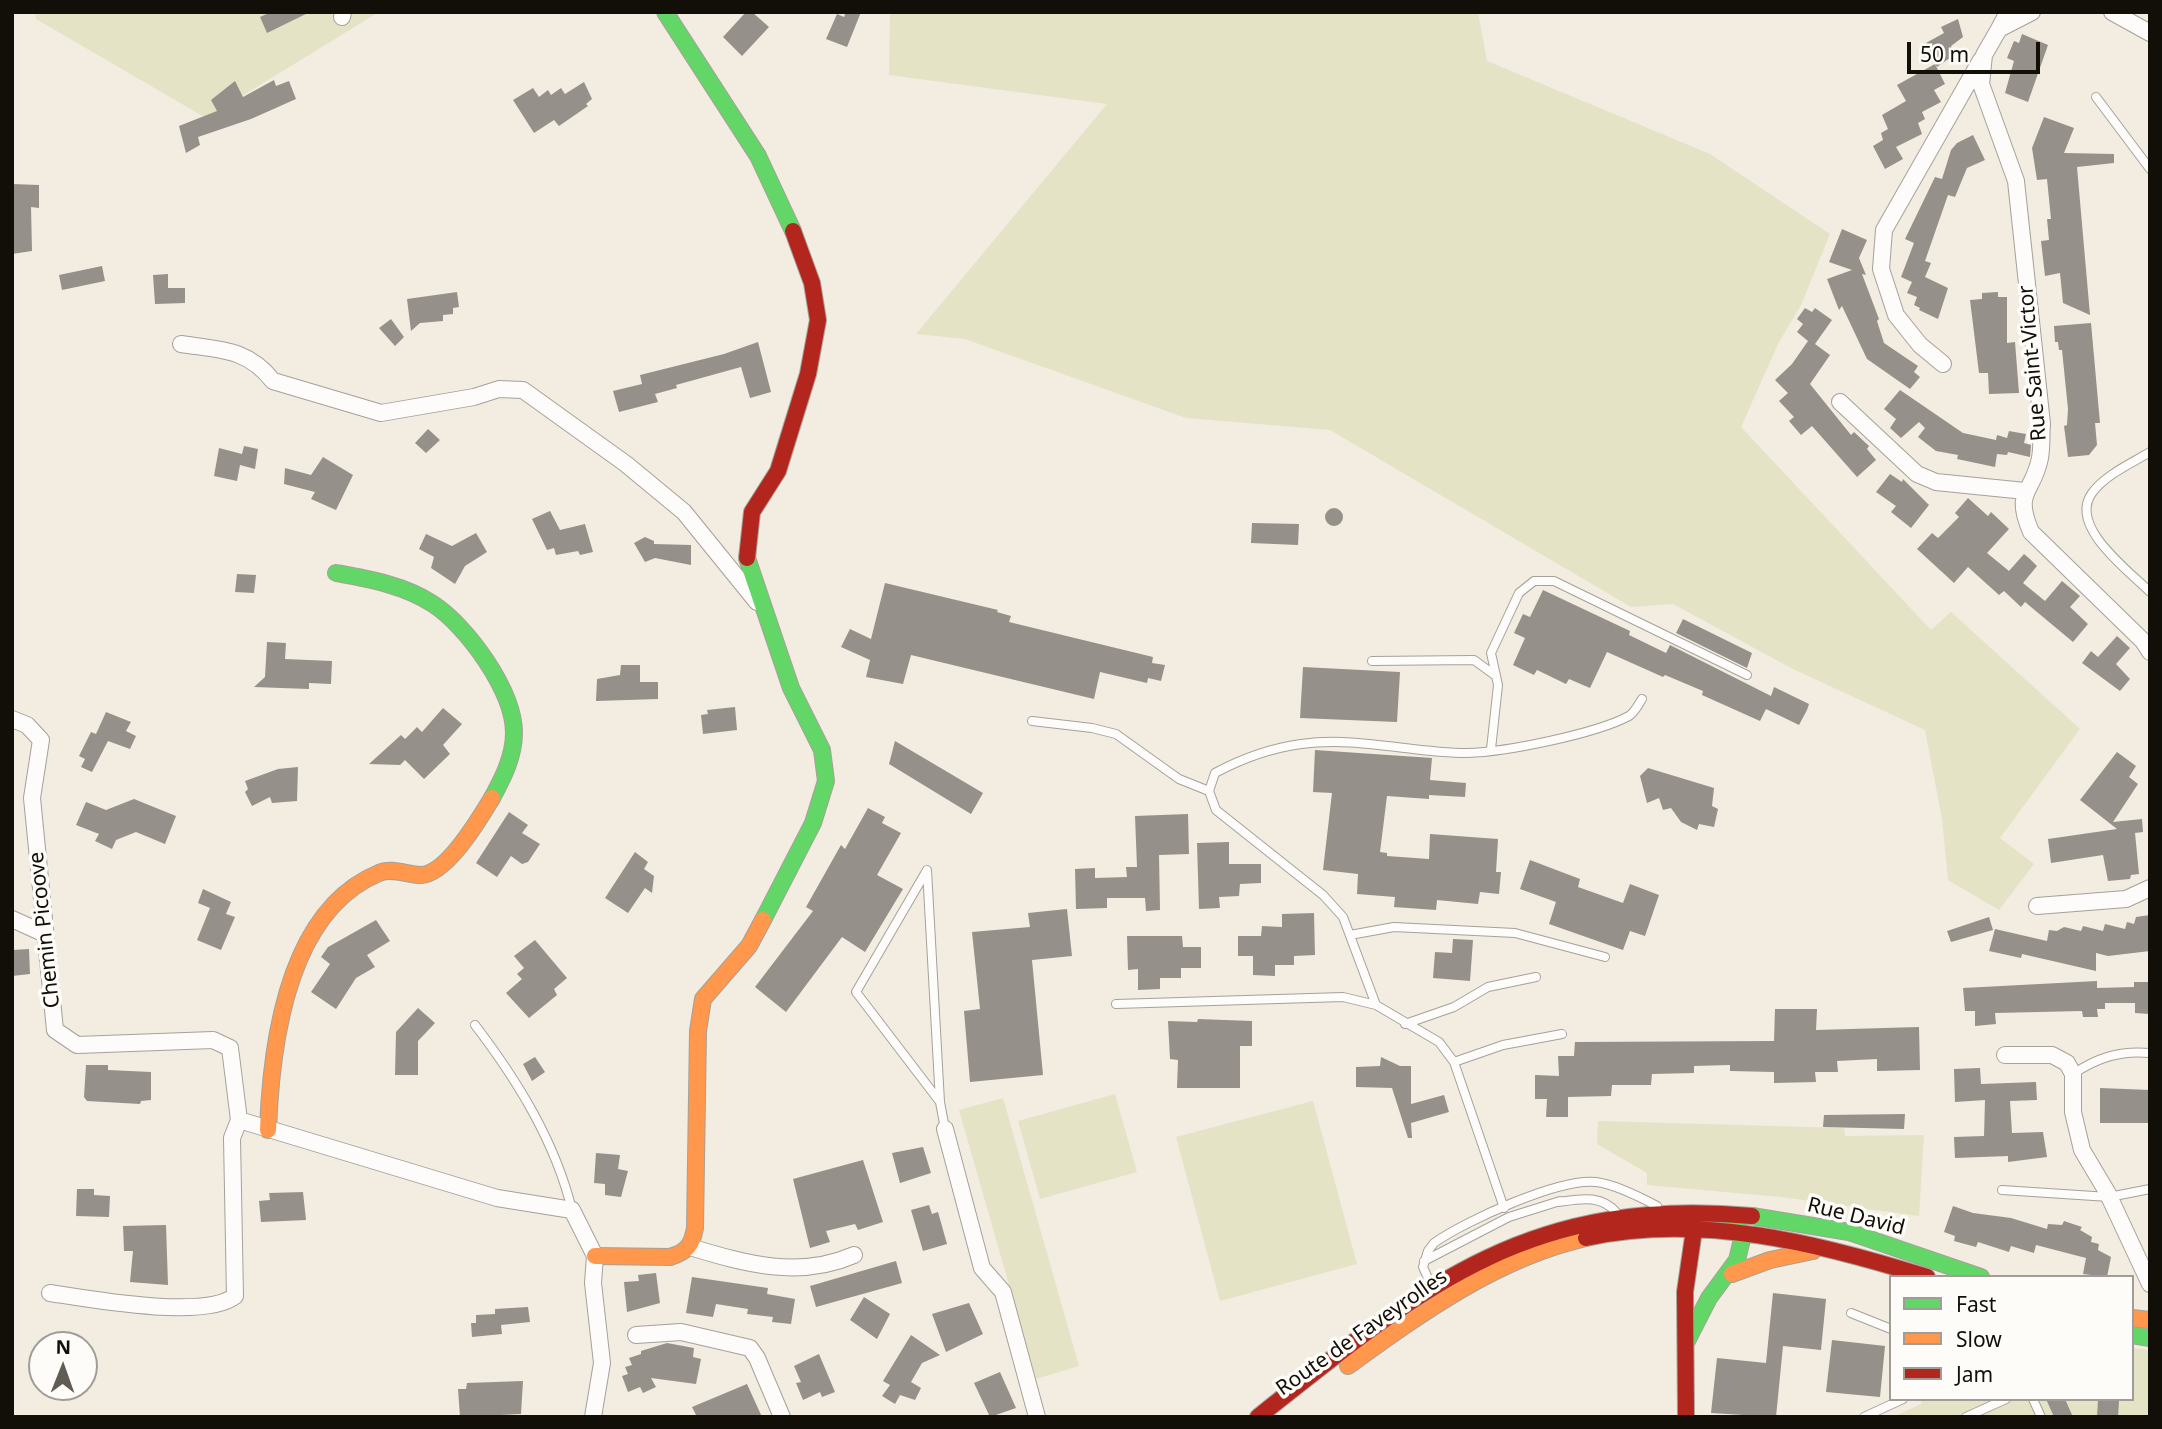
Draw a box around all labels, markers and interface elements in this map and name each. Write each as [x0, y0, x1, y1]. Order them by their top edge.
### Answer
scale bar [1910, 28, 2043, 72]
text: 50 m [1920, 40, 1969, 68]
street label: Rue Saint-Victor [2014, 284, 2052, 442]
street label: Chemin Picoove [24, 850, 66, 1010]
street label: Rue David [1805, 1193, 1907, 1241]
street label: Route de Faveyrolles [1272, 1264, 1452, 1402]
legend [1889, 1275, 2134, 1401]
text: Fast [1956, 1290, 1996, 1318]
text: Slow [1956, 1325, 2002, 1353]
north arrow [28, 1331, 98, 1401]
text: N [55, 1334, 71, 1360]
text: Jam [1956, 1360, 1993, 1388]

